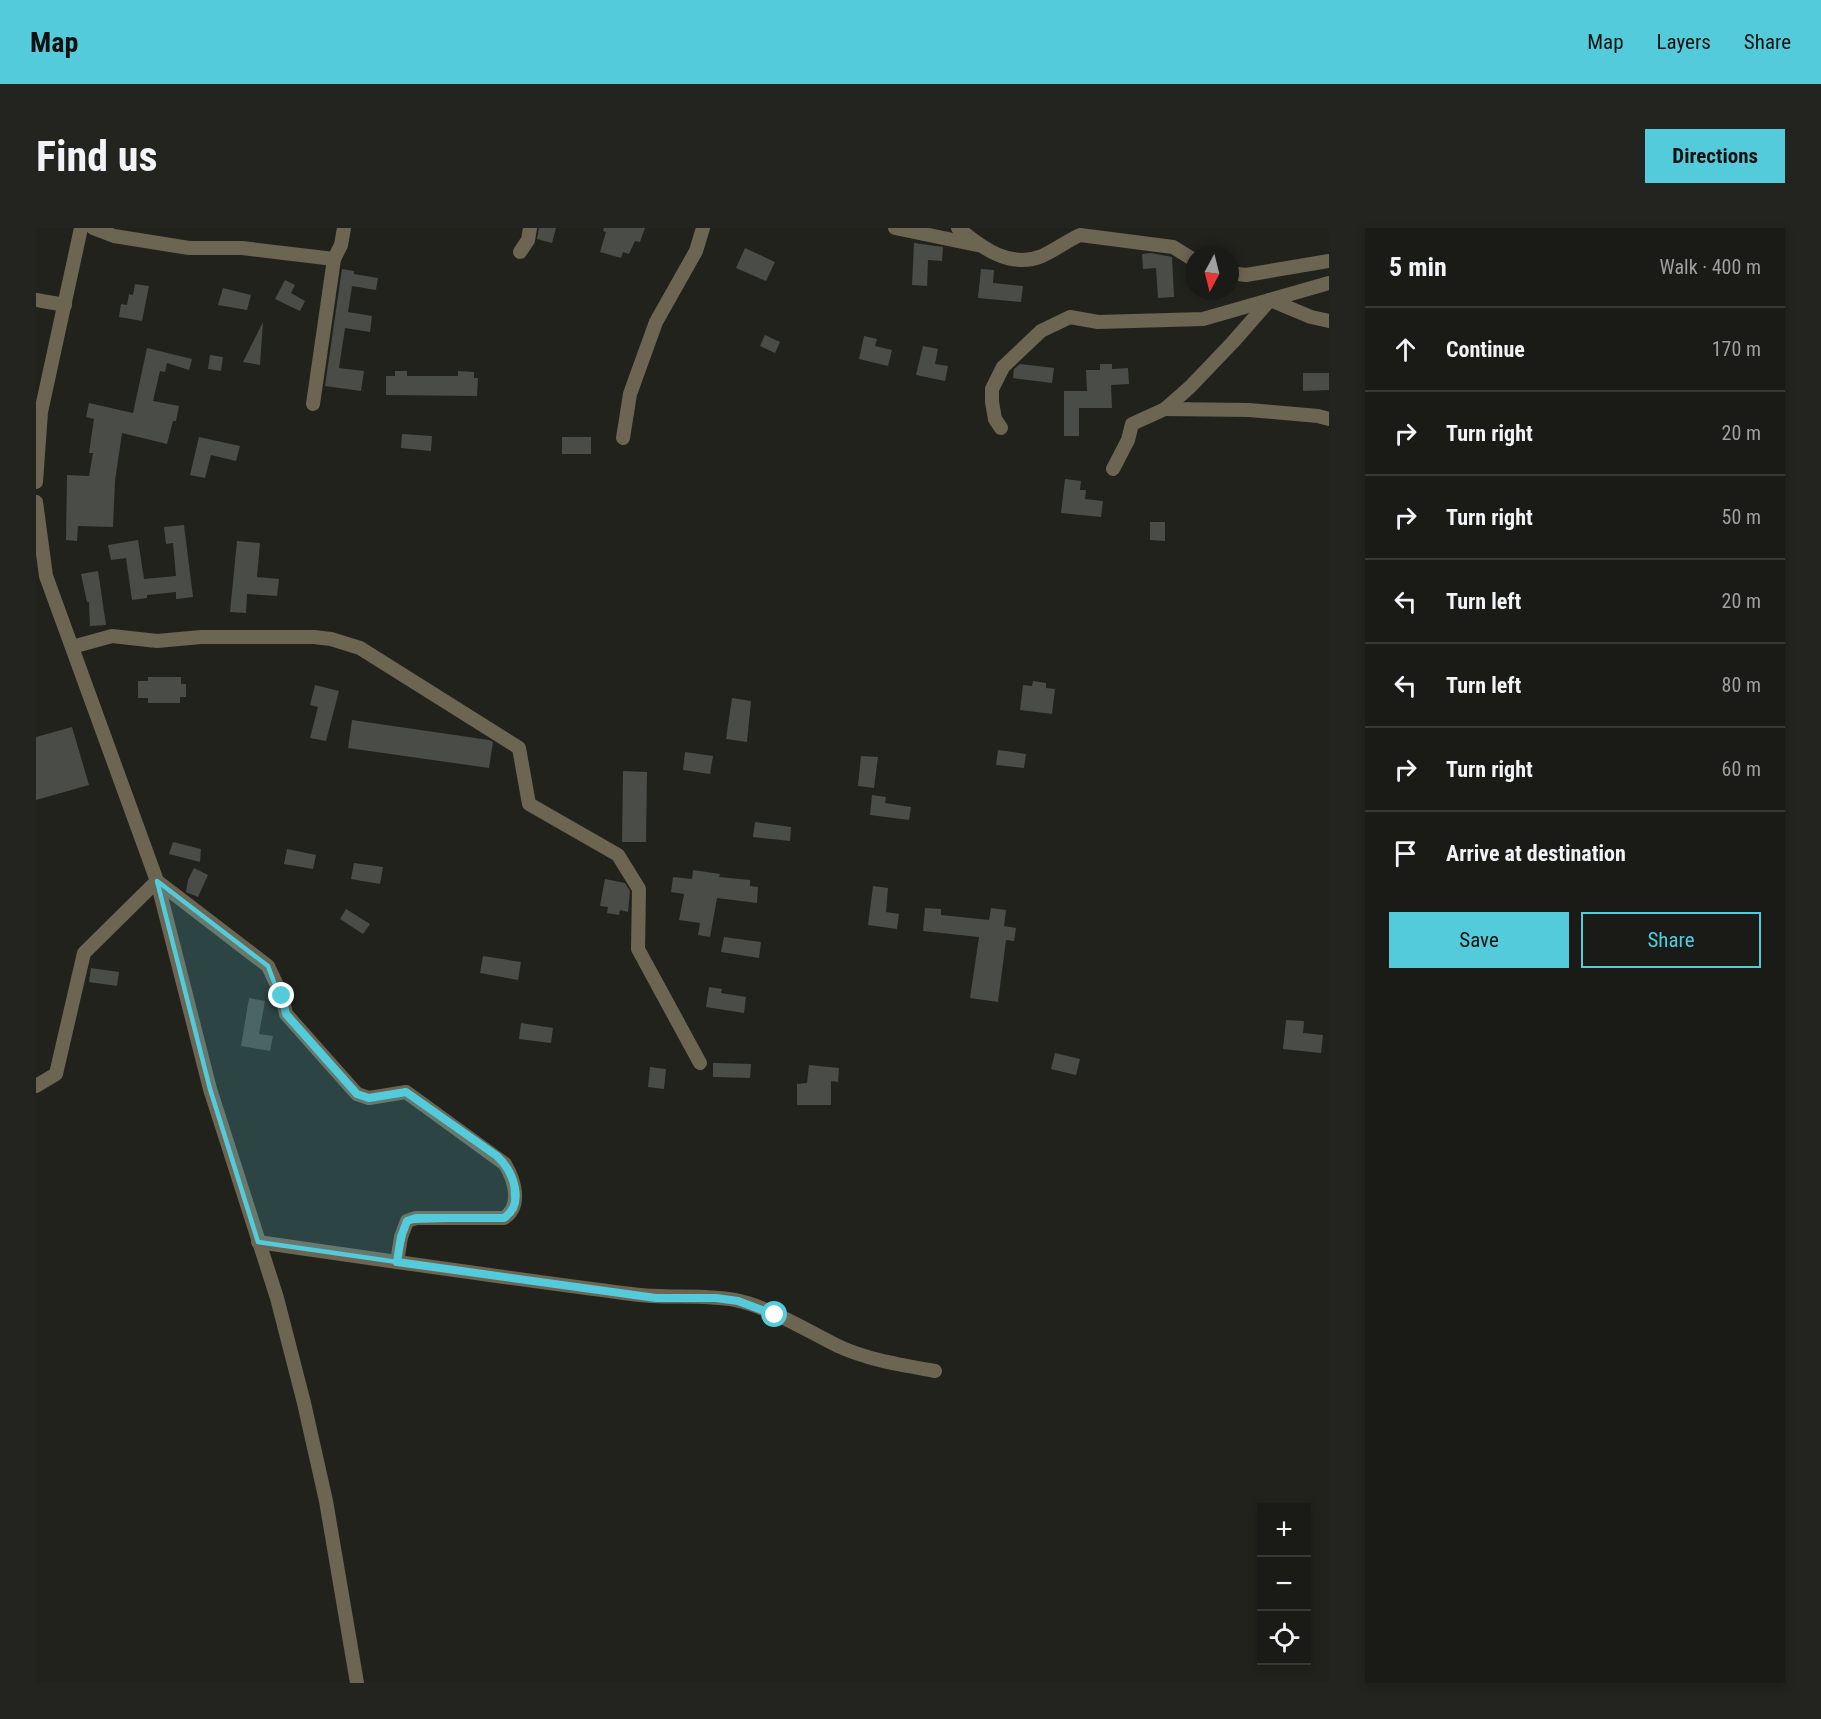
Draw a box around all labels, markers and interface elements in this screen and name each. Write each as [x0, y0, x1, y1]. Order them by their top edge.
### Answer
text: Map [30, 26, 78, 59]
text: Map [1587, 30, 1624, 54]
text: Layers [1657, 30, 1711, 54]
text: Share [1744, 30, 1791, 54]
button: Directions [1645, 129, 1785, 183]
text: Find us [36, 132, 157, 181]
north arrow [1185, 246, 1239, 300]
text: 5 min [1389, 252, 1447, 282]
text: Walk · 400 m [1660, 255, 1761, 279]
icon: ahead [1389, 333, 1422, 366]
text: Continue [1446, 337, 1525, 362]
text: 170 m [1712, 337, 1761, 361]
icon: right [1389, 417, 1422, 450]
text: Turn right [1446, 421, 1533, 446]
text: 20 m [1722, 421, 1761, 445]
icon: right [1389, 501, 1422, 534]
text: Turn right [1446, 505, 1533, 530]
text: 50 m [1722, 505, 1761, 529]
icon: left [1389, 585, 1422, 618]
text: Turn left [1446, 589, 1521, 614]
text: 20 m [1722, 589, 1761, 613]
icon: left [1389, 669, 1422, 702]
text: Turn left [1446, 673, 1521, 698]
text: 80 m [1722, 673, 1761, 697]
icon: right [1389, 753, 1422, 786]
text: Turn right [1446, 757, 1533, 782]
text: 60 m [1722, 757, 1761, 781]
icon: arrive [1389, 837, 1422, 870]
text: Arrive at destination [1446, 841, 1626, 866]
button: Save [1389, 912, 1569, 968]
button: Share [1581, 912, 1761, 968]
route end [268, 982, 294, 1008]
route start [761, 1301, 787, 1327]
map controls [1257, 1503, 1311, 1665]
button: + [1257, 1503, 1311, 1557]
button: − [1257, 1557, 1311, 1611]
button: locate [1257, 1611, 1311, 1665]

